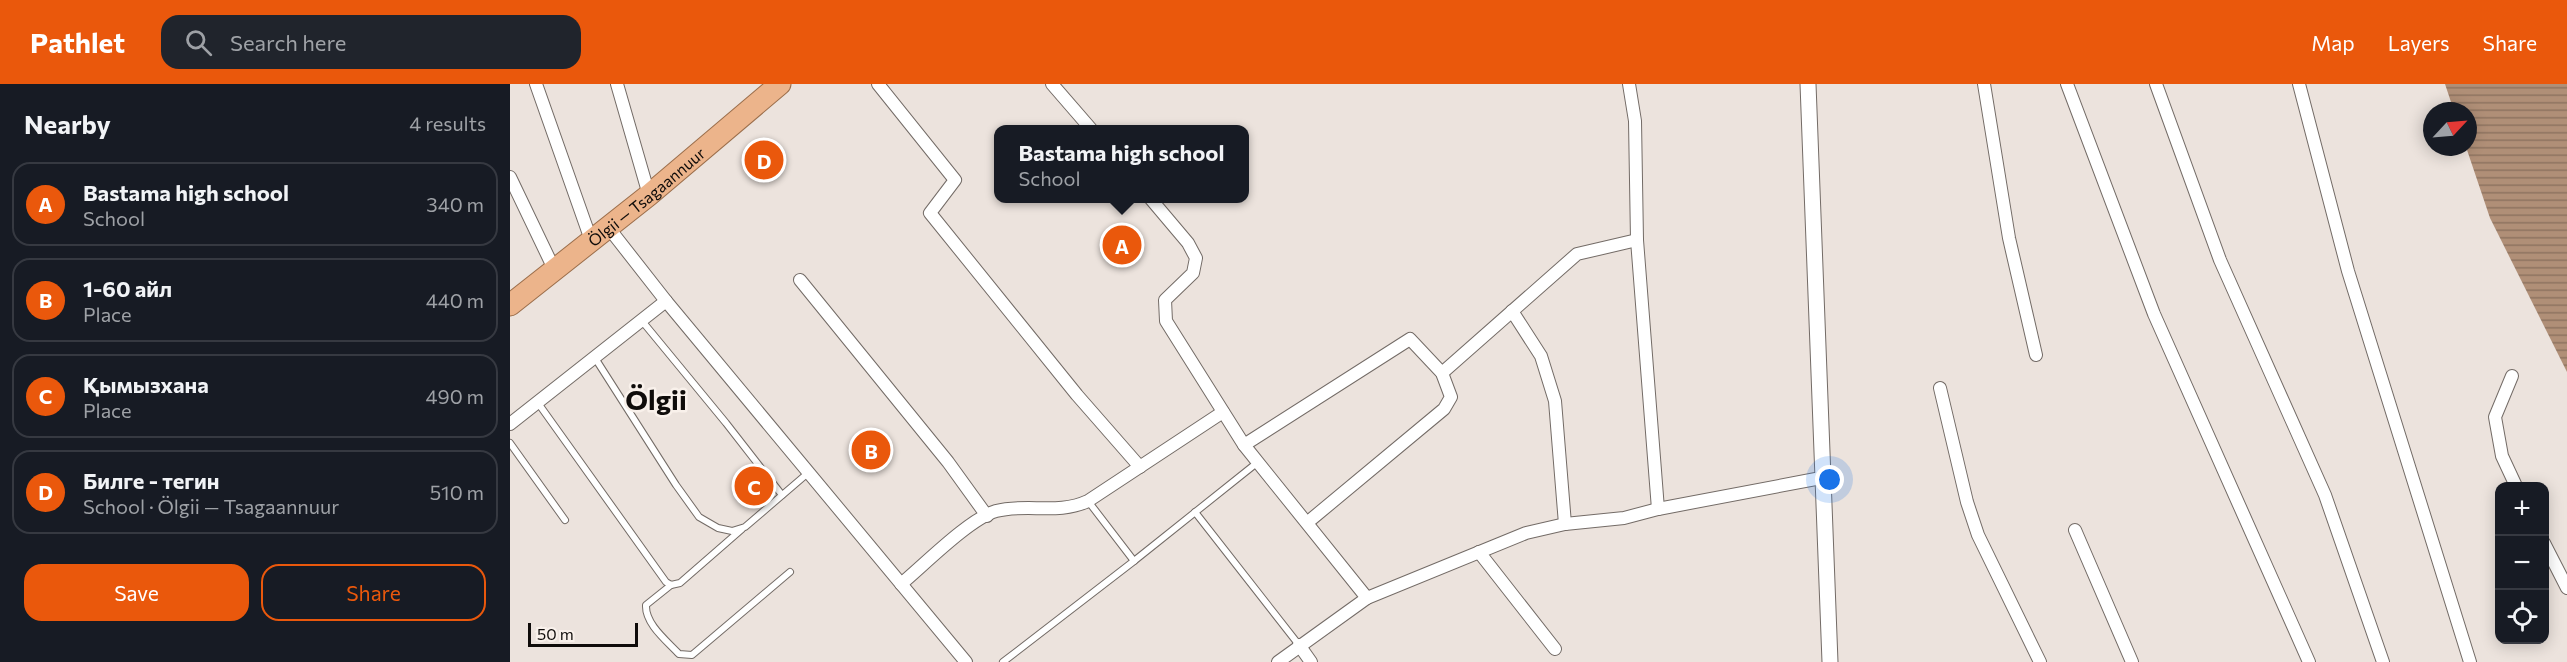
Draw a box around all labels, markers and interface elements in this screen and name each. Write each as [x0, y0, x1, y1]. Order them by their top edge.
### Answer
search box [161, 15, 581, 69]
text: Pathlet [30, 25, 125, 59]
icon: search [182, 26, 215, 59]
text: Search here [230, 29, 346, 56]
text: Map [2311, 30, 2355, 55]
text: Layers [2388, 30, 2450, 55]
text: Share [2483, 30, 2537, 55]
north arrow [2423, 102, 2477, 156]
text: Nearby [24, 108, 111, 139]
text: 4 results [409, 111, 486, 135]
popup [994, 125, 1249, 203]
pin: D [744, 138, 784, 182]
text: Bastama high school [1019, 139, 1224, 166]
street label: Ölgii — Tsagaannuur [583, 142, 709, 250]
text: School [1019, 166, 1081, 190]
text: Bastama high school [83, 179, 289, 206]
text: A [38, 192, 53, 216]
text: 340 m [426, 192, 484, 216]
text: School [83, 206, 145, 230]
pin: A [1102, 222, 1142, 268]
text: 1-60 айл [83, 275, 172, 302]
text: B [39, 288, 52, 312]
text: 440 m [426, 288, 484, 312]
text: Place [83, 302, 132, 326]
text: Қымызхана [83, 371, 209, 398]
district label: Ölgii [625, 382, 687, 416]
text: C [39, 384, 52, 408]
text: 490 m [426, 384, 484, 408]
text: Place [83, 398, 132, 422]
pin: B [852, 428, 890, 472]
pin: C [734, 464, 774, 508]
your location [1815, 465, 1844, 494]
text: Билге - тегин [83, 467, 220, 494]
text: D [38, 480, 53, 504]
text: 510 m [430, 480, 484, 504]
map controls [2495, 482, 2549, 644]
button: + [2495, 482, 2549, 536]
text: School · Ölgii — Tsagaannuur [83, 494, 339, 518]
button: − [2495, 536, 2549, 590]
button: Save [24, 564, 249, 621]
button: Share [261, 564, 486, 621]
button: locate [2495, 590, 2549, 644]
scale bar [528, 620, 638, 648]
text: 50 m [537, 624, 574, 643]

